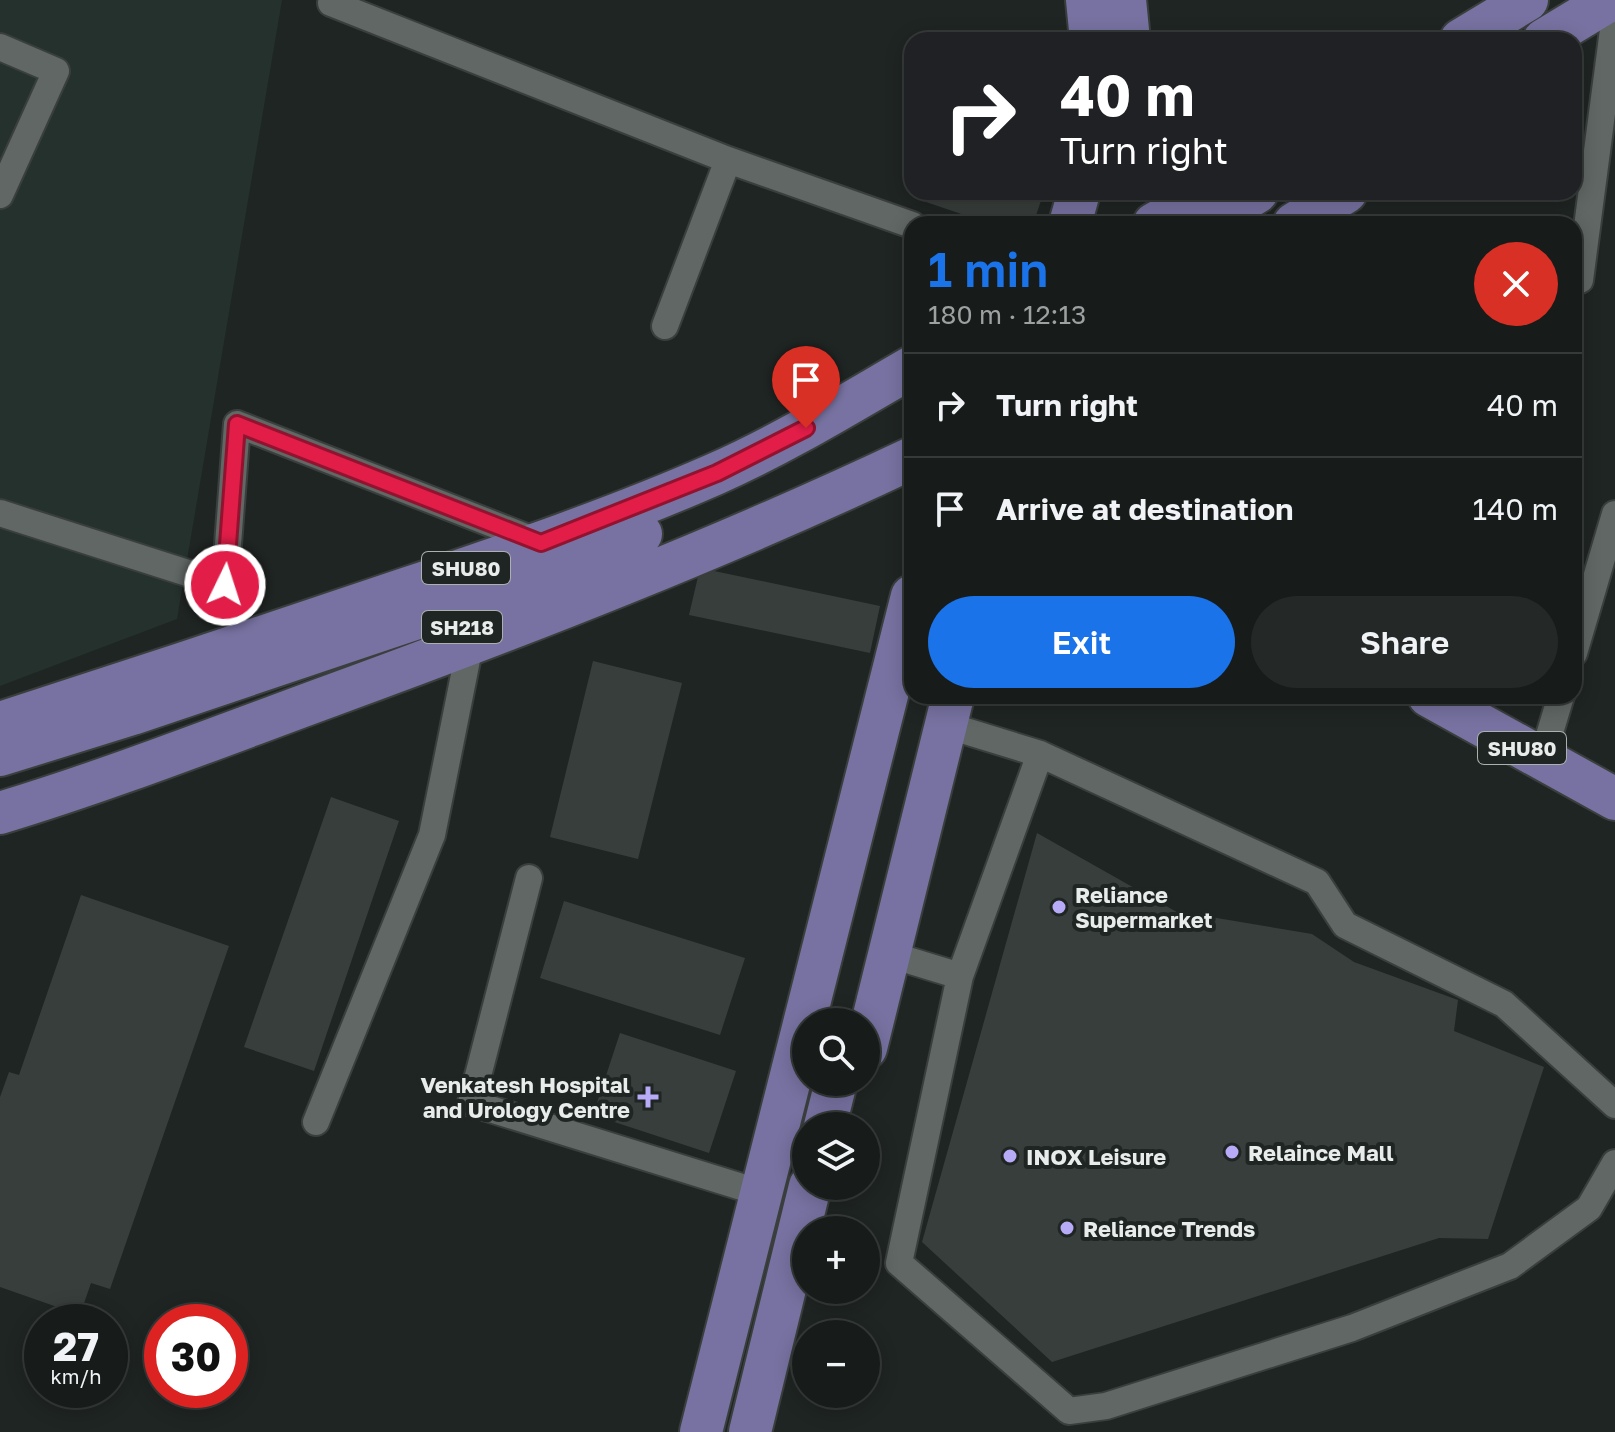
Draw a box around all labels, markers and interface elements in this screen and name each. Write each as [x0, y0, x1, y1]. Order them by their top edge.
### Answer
text: 40 m [1060, 61, 1194, 128]
icon: right [928, 64, 1032, 168]
text: Turn right [1060, 129, 1228, 172]
text: 1 min [928, 240, 1048, 298]
button: close [1474, 242, 1558, 326]
text: 180 m · 12:13 [928, 299, 1086, 330]
pin [772, 346, 840, 428]
icon: arrive [784, 358, 828, 402]
icon: right [928, 383, 972, 427]
text: Turn right [996, 387, 1138, 423]
text: 40 m [1487, 387, 1558, 423]
icon: arrive [928, 487, 972, 531]
text: Arrive at destination [996, 491, 1293, 527]
text: 140 m [1473, 491, 1558, 527]
position arrow [183, 543, 267, 627]
road number: SHU80 [422, 552, 510, 584]
button: Exit [928, 596, 1235, 688]
button: Share [1251, 596, 1558, 688]
road number: SH218 [422, 611, 502, 643]
road number: SHU80 [1478, 732, 1566, 764]
place label: Reliance Supermarket [1075, 881, 1213, 933]
marker: Reliance Supermarket [1050, 898, 1068, 916]
map controls [792, 1008, 880, 1408]
button: search [792, 1008, 880, 1096]
place label: Venkatesh Hospital and Urology Centre [420, 1071, 630, 1123]
marker: Venkatesh Hospital and Urology Centre [637, 1086, 659, 1108]
button: layers [792, 1112, 880, 1200]
place label: Relaince Mall [1248, 1139, 1394, 1166]
place label: INOX Leisure [1026, 1143, 1166, 1170]
marker: Relaince Mall [1223, 1143, 1241, 1161]
marker: INOX Leisure [1001, 1147, 1019, 1165]
place label: Reliance Trends [1083, 1215, 1255, 1242]
button: + [792, 1216, 880, 1304]
marker: Reliance Trends [1058, 1219, 1076, 1237]
speed limit sign: 30 [144, 1304, 248, 1408]
button: − [792, 1320, 880, 1408]
text: 27 [53, 1322, 99, 1370]
text: km/h [51, 1364, 101, 1388]

